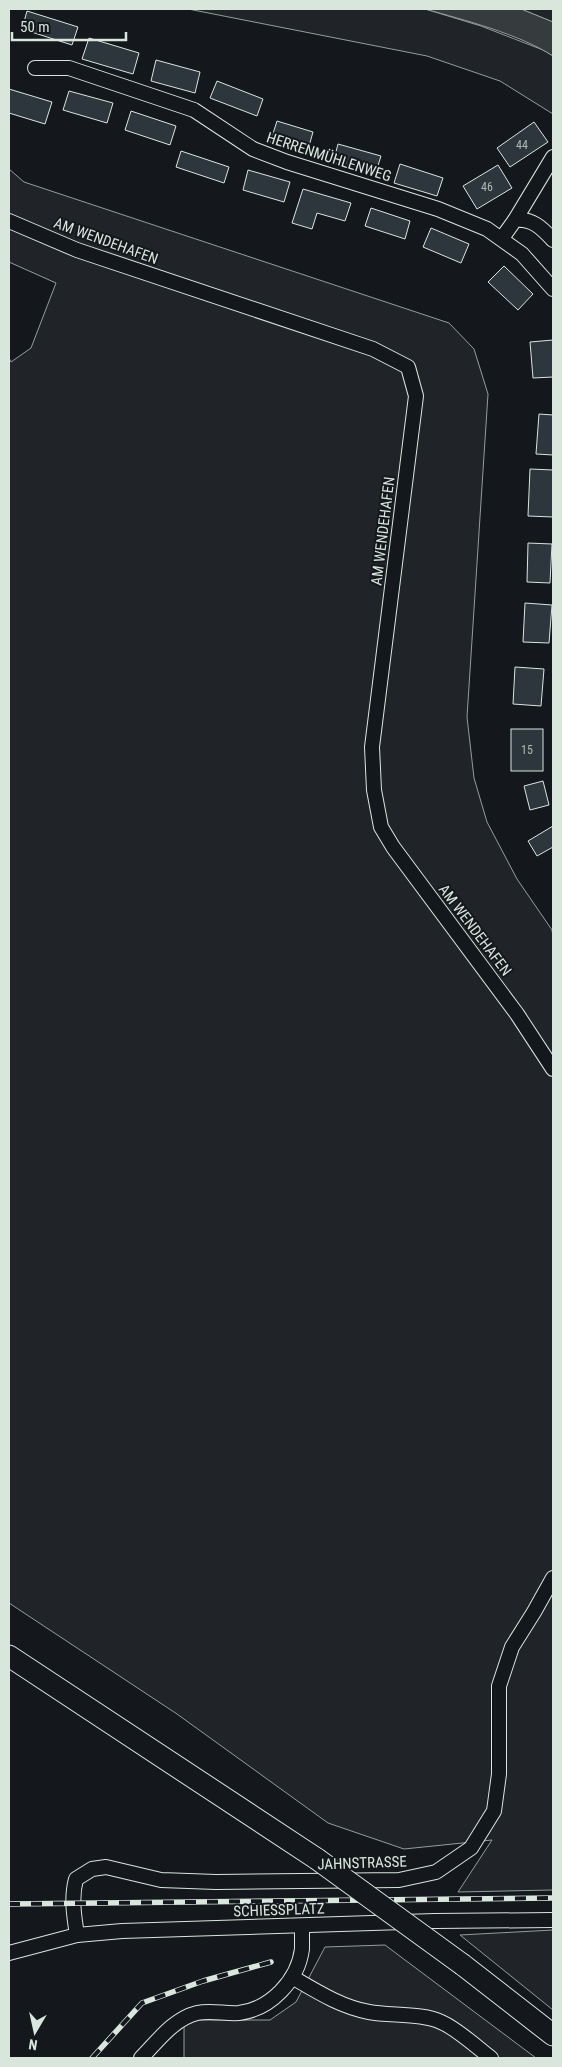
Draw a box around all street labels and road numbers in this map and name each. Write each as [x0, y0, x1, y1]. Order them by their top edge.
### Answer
street label: HERRENMÜHLENWEG [264, 128, 394, 186]
street label: AM WENDEHAFEN [51, 214, 161, 268]
street label: AM WENDEHAFEN [367, 475, 399, 587]
street label: AM WENDEHAFEN [435, 881, 515, 979]
street label: JAHNSTRASSE [317, 1852, 407, 1874]
street label: SCHIESSPLATZ [233, 1899, 325, 1921]

